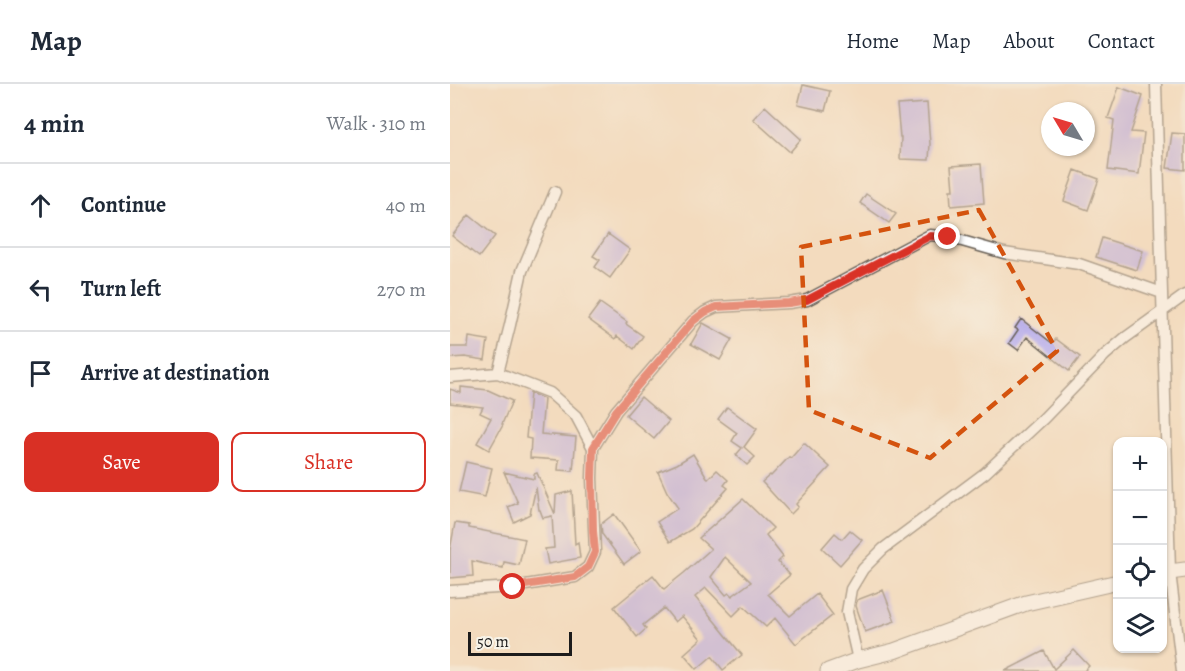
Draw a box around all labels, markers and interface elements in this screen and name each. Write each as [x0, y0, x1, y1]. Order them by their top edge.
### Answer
text: Map [30, 22, 82, 60]
text: Home [846, 27, 899, 55]
text: Map [932, 27, 970, 55]
text: About [1003, 27, 1055, 55]
text: Contact [1088, 27, 1155, 55]
north arrow [1041, 102, 1095, 156]
text: 4 min [24, 106, 85, 141]
text: Walk · 310 m [327, 110, 426, 137]
icon: ahead [24, 189, 57, 222]
text: Continue [81, 190, 166, 220]
text: 40 m [386, 192, 426, 219]
route end [934, 223, 960, 249]
icon: left [24, 273, 57, 306]
text: Turn left [81, 274, 161, 304]
text: 270 m [377, 276, 426, 303]
icon: arrive [24, 357, 57, 390]
text: Arrive at destination [81, 358, 270, 388]
button: Save [24, 432, 219, 492]
button: Share [231, 432, 426, 492]
map controls [1113, 437, 1167, 653]
button: + [1113, 437, 1167, 491]
button: − [1113, 491, 1167, 545]
button: locate [1113, 545, 1167, 599]
route start [499, 573, 525, 599]
button: layers [1113, 599, 1167, 653]
scale bar [468, 629, 572, 656]
text: 50 m [477, 631, 509, 653]

